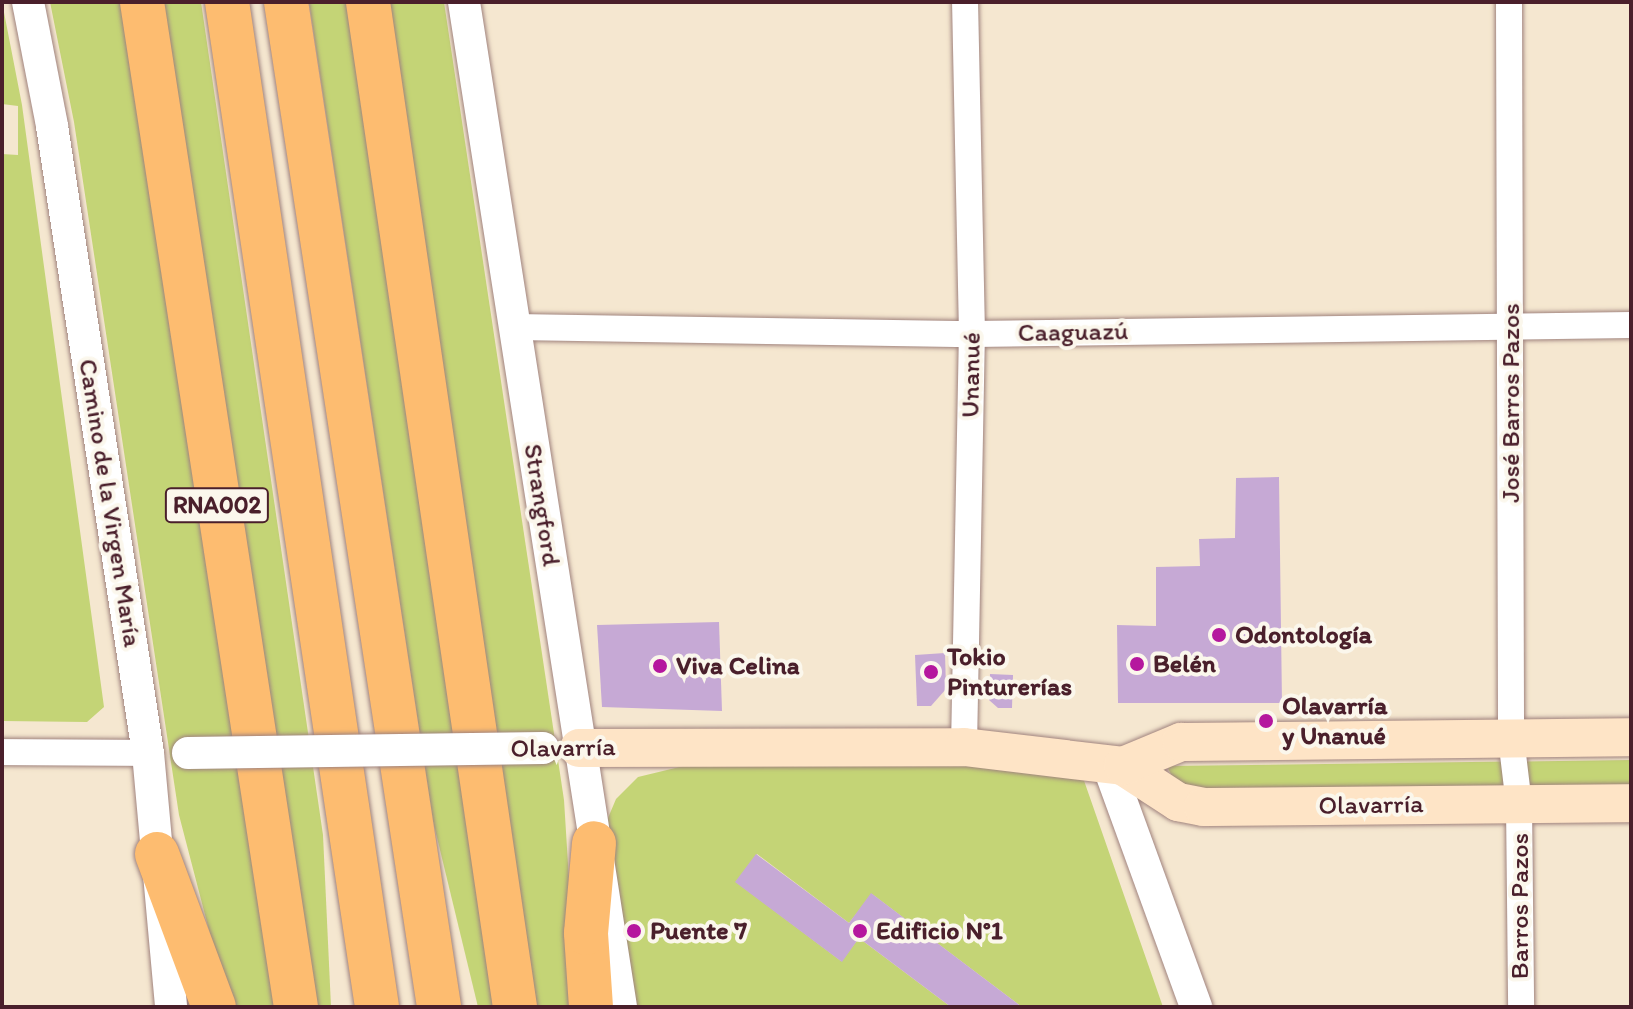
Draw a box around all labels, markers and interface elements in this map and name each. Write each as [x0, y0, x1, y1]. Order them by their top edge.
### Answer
street label: José Barros Pazos [1495, 303, 1527, 503]
street label: Caaguazú [1017, 315, 1129, 349]
street label: Unanué [955, 332, 987, 418]
street label: Camino de la Virgen María [72, 356, 148, 650]
street label: Strangford [517, 442, 567, 568]
road number: RNA002 [163, 485, 271, 525]
place label: Odontología [1235, 619, 1372, 651]
marker: Odontología [1210, 626, 1228, 644]
place label: Tokio Pinturerías [947, 641, 1072, 702]
place label: Belén [1153, 648, 1216, 680]
place label: Viva Celina [676, 650, 799, 682]
marker: Belén [1128, 655, 1146, 673]
marker: Viva Celina [651, 657, 669, 675]
marker: Tokio Pinturerías [922, 663, 940, 681]
place label: Olavarría y Unanué [1282, 690, 1387, 752]
marker: Olavarría y Unanué [1257, 712, 1275, 730]
street label: Olavarría [510, 731, 616, 765]
street label: Olavarría [1318, 788, 1424, 822]
street label: Barros Pazos [1504, 833, 1536, 979]
place label: Puente 7 [650, 915, 747, 947]
place label: Edificio N°1 [876, 915, 1003, 947]
marker: Puente 7 [625, 922, 643, 940]
marker: Edificio N°1 [851, 922, 869, 940]

